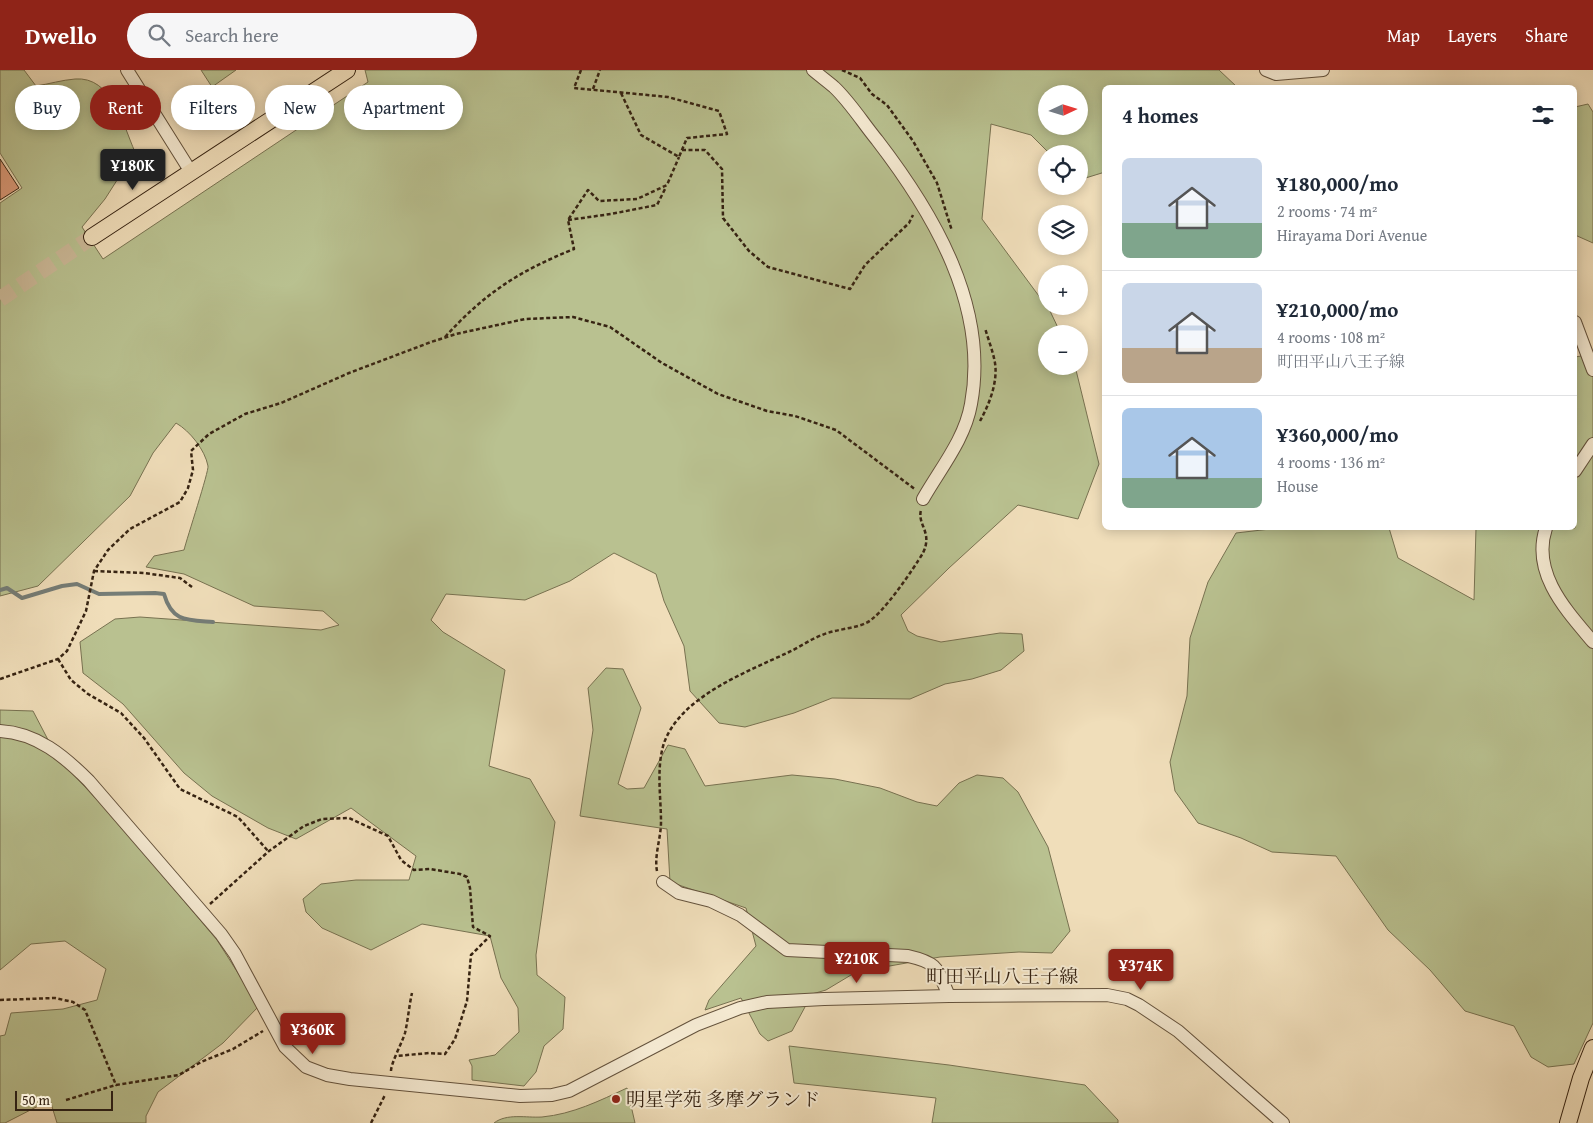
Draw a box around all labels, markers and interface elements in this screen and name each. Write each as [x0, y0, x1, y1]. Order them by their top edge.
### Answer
search box [127, 13, 477, 58]
text: Dwello [25, 18, 97, 53]
icon: search [145, 21, 173, 49]
text: Search here [185, 21, 279, 49]
text: Map [1387, 22, 1420, 49]
text: Layers [1448, 22, 1497, 49]
text: Share [1525, 22, 1568, 49]
chip: Buy [15, 85, 80, 130]
chip: Rent [90, 85, 161, 130]
chip: Filters [171, 85, 255, 130]
chip: New [265, 85, 334, 130]
chip: Apartment [344, 85, 463, 130]
north arrow [1038, 85, 1088, 135]
map controls [1038, 85, 1088, 375]
text: 4 homes [1122, 100, 1198, 131]
icon: filters [1529, 101, 1557, 129]
button: locate [1038, 145, 1088, 195]
pin: ¥180K [98, 148, 168, 191]
text: ¥180K [111, 153, 155, 177]
text: ¥180,000/mo [1277, 168, 1398, 199]
icon: home [1162, 178, 1222, 238]
text: 2 rooms · 74 m² [1277, 199, 1377, 223]
button: layers [1038, 205, 1088, 255]
text: Hirayama Dori Avenue [1277, 223, 1427, 247]
button: + [1038, 265, 1088, 315]
text: ¥210,000/mo [1277, 294, 1398, 325]
icon: home [1162, 303, 1222, 363]
button: − [1038, 325, 1088, 375]
text: 4 rooms · 108 m² [1277, 325, 1385, 349]
text: 町田平山八王子線 [1277, 349, 1405, 373]
text: ¥360,000/mo [1277, 419, 1398, 450]
icon: home [1162, 428, 1222, 488]
text: 4 rooms · 136 m² [1277, 450, 1385, 474]
text: House [1277, 474, 1318, 498]
pin: ¥210K [822, 942, 892, 984]
text: ¥210K [835, 946, 879, 970]
pin: ¥374K [1106, 948, 1176, 991]
text: ¥374K [1119, 953, 1163, 977]
street label: 町田平山八王子線 [926, 962, 1078, 990]
pin: ¥360K [278, 1012, 348, 1055]
text: ¥360K [291, 1017, 335, 1041]
place label: 明星学苑 多摩グランド [626, 1085, 820, 1113]
scale bar [15, 1088, 112, 1111]
text: 50 m [22, 1090, 50, 1110]
marker: 明星学苑 多摩グランド [610, 1093, 622, 1105]

